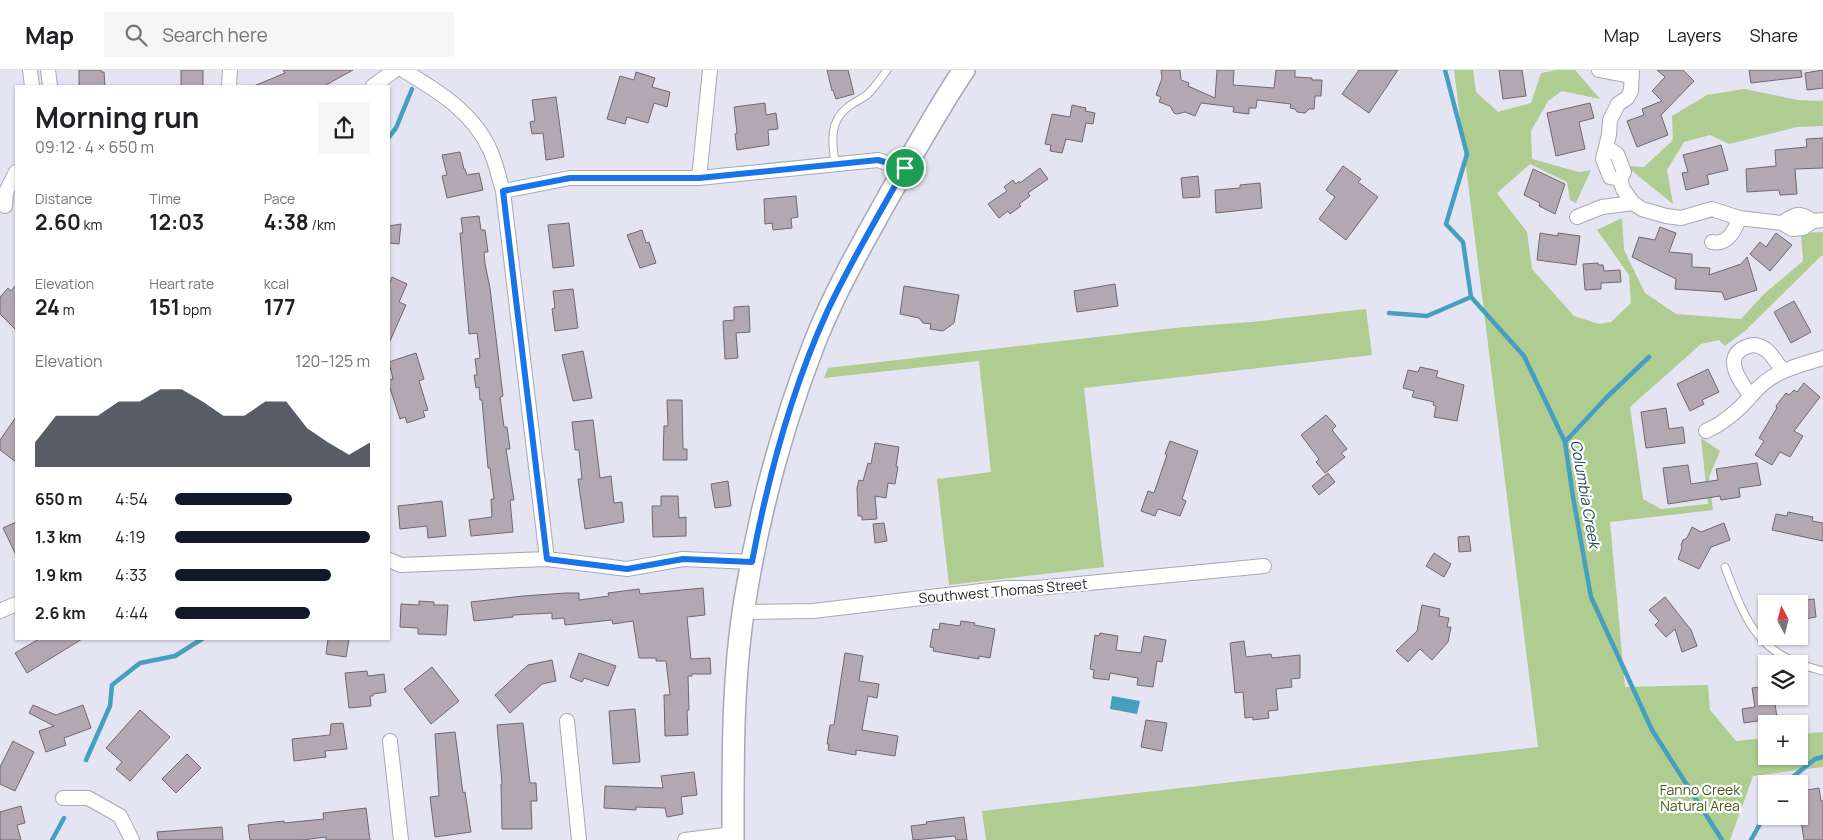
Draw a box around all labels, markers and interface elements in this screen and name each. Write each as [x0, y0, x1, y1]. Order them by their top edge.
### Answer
search box [104, 12, 454, 57]
text: Map [25, 18, 74, 51]
icon: search [122, 21, 150, 49]
text: Search here [162, 22, 268, 48]
text: Map [1604, 23, 1639, 47]
text: Layers [1667, 23, 1721, 47]
text: Share [1749, 23, 1798, 47]
text: Morning run [35, 98, 199, 136]
button: share [318, 102, 370, 154]
text: 09:12 · 4 × 650 m [35, 136, 154, 158]
pin [884, 147, 926, 189]
icon: arrive [891, 154, 919, 182]
text: Distance [35, 189, 92, 208]
text: Time [149, 189, 181, 208]
text: Pace [264, 189, 295, 208]
text: 2.60 [35, 208, 81, 236]
text: 12:03 [149, 208, 204, 236]
text: 4:38 [264, 208, 309, 236]
text: km [81, 215, 102, 234]
text: /km [309, 215, 336, 234]
text: Elevation [35, 274, 94, 293]
text: Heart rate [149, 274, 214, 293]
text: kcal [264, 274, 289, 293]
text: 24 [35, 293, 60, 321]
text: 151 [149, 293, 180, 321]
text: 177 [264, 293, 295, 321]
text: m [60, 300, 75, 319]
text: bpm [180, 300, 211, 319]
text: Elevation [35, 350, 103, 372]
text: 120–125 m [295, 350, 370, 372]
water label: Columbia Creek [1566, 438, 1606, 552]
text: 650 m [35, 488, 82, 510]
text: 4:54 [115, 488, 148, 510]
text: 1.3 km [35, 526, 82, 548]
text: 4:19 [115, 526, 145, 548]
text: 1.9 km [35, 564, 82, 586]
text: 4:33 [115, 564, 147, 586]
street label: Southwest Thomas Street [918, 574, 1089, 607]
north arrow [1758, 595, 1808, 645]
map controls [1758, 595, 1808, 825]
text: 2.6 km [35, 602, 86, 624]
text: 4:44 [115, 602, 148, 624]
button: layers [1758, 655, 1808, 705]
button: + [1758, 715, 1808, 765]
button: − [1758, 775, 1808, 825]
park label: Fanno Creek Natural Area [1660, 780, 1741, 815]

